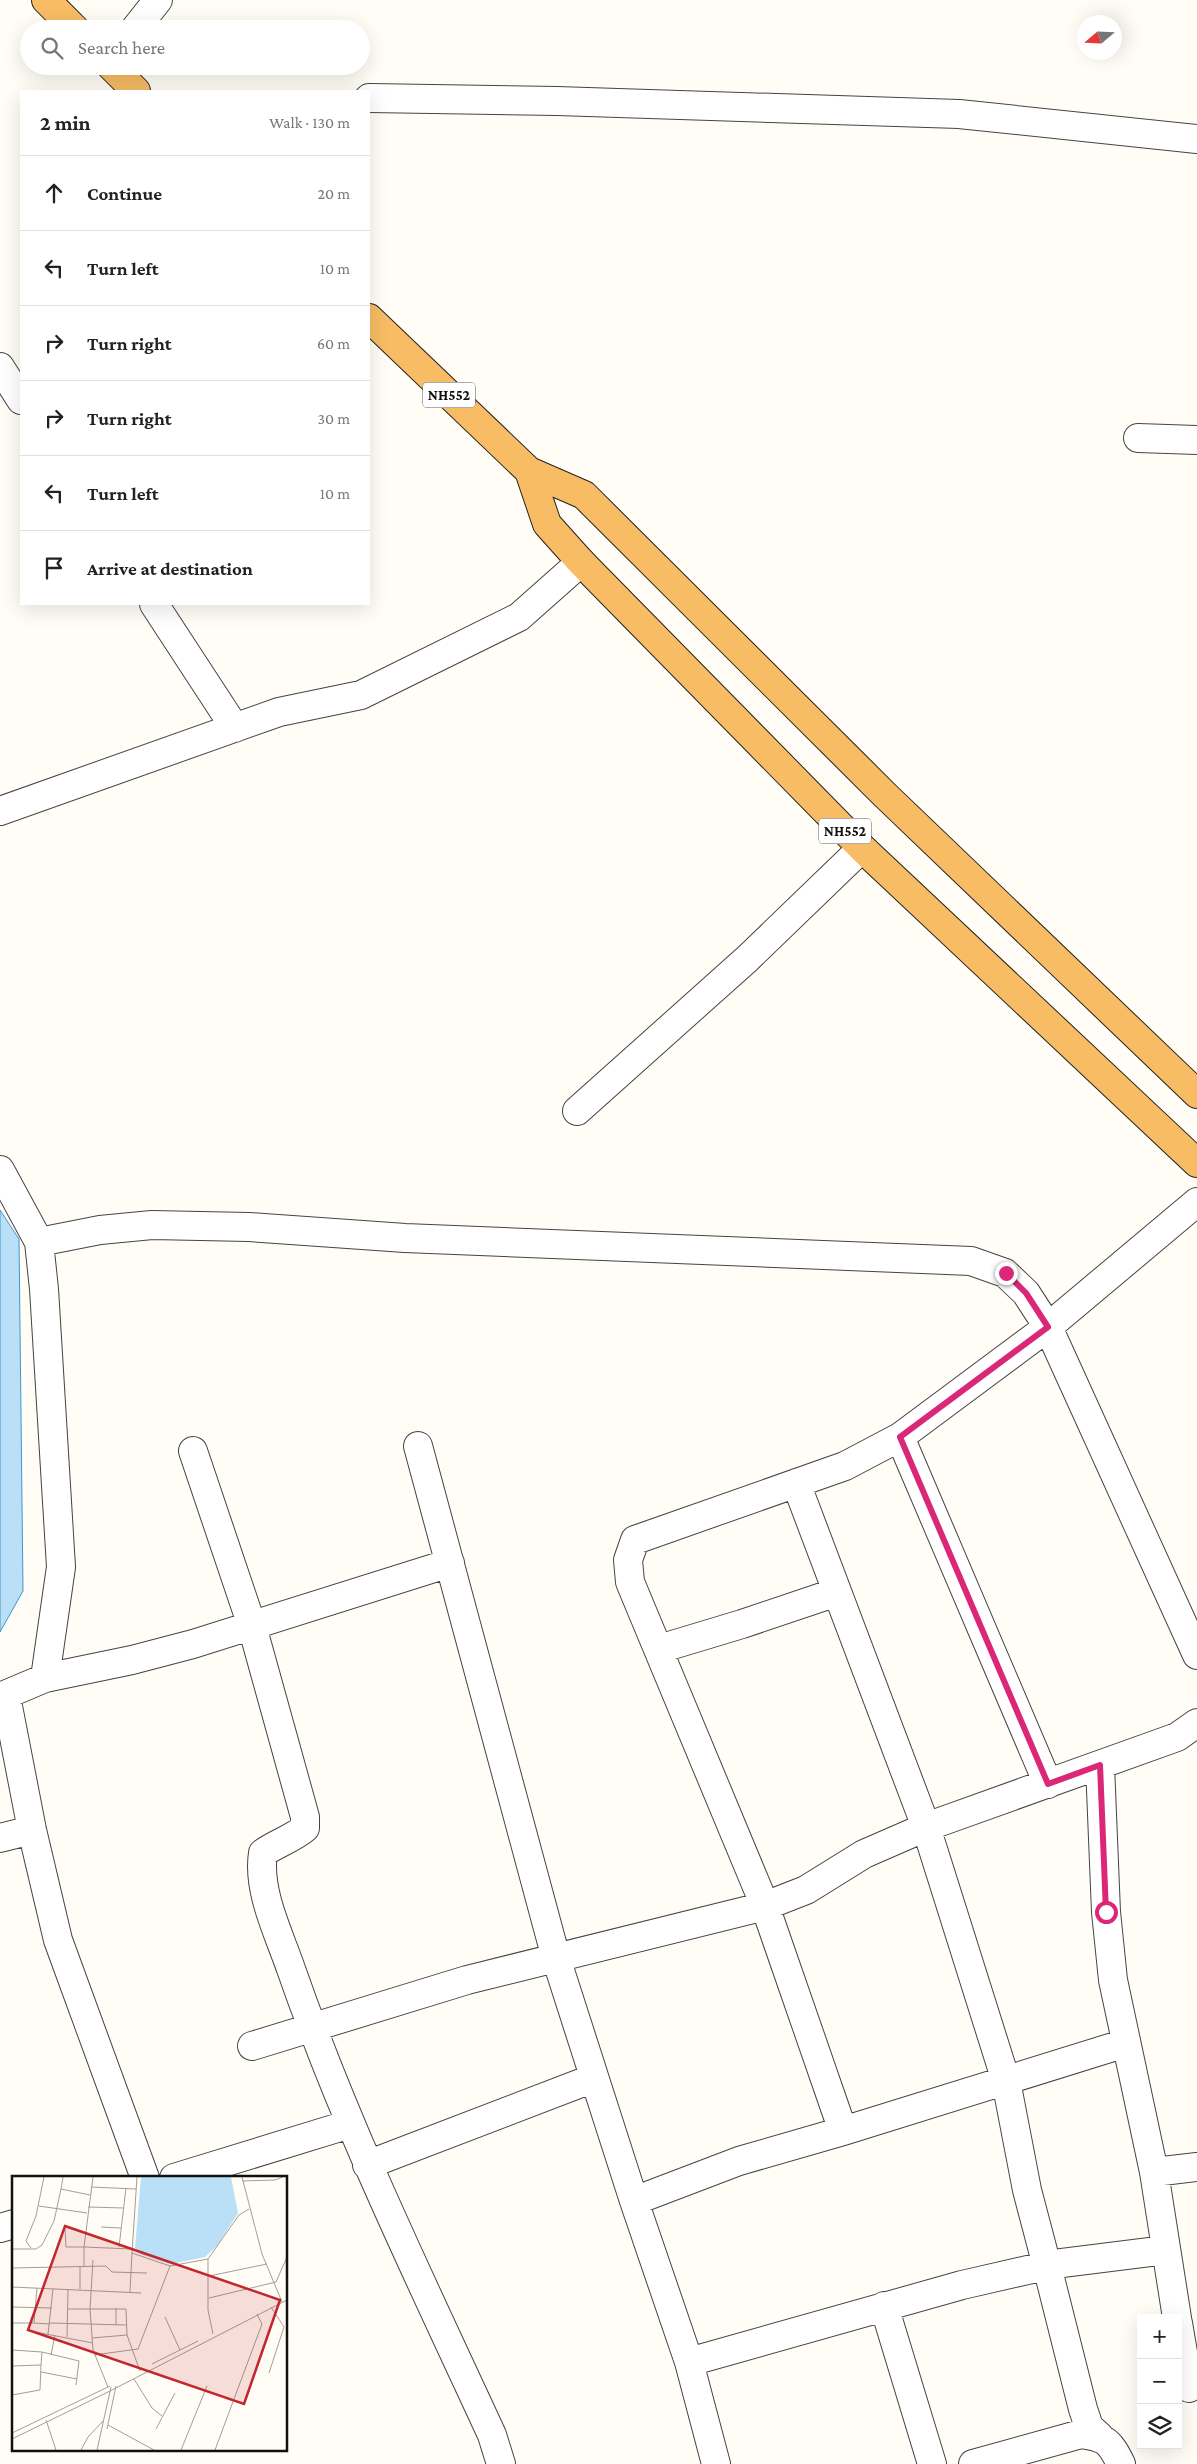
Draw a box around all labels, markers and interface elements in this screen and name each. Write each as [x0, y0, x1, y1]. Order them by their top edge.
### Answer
north arrow [1077, 15, 1122, 60]
search box [20, 20, 370, 75]
icon: search [38, 34, 66, 62]
text: Search here [78, 37, 165, 58]
text: 2 min [40, 111, 91, 135]
text: Walk · 130 m [269, 114, 350, 131]
icon: ahead [40, 179, 68, 207]
text: Continue [87, 183, 162, 204]
text: 20 m [317, 185, 350, 202]
icon: left [40, 254, 68, 282]
text: Turn left [87, 258, 159, 279]
text: 10 m [320, 260, 350, 277]
icon: right [40, 329, 68, 357]
text: Turn right [87, 333, 172, 354]
text: 60 m [317, 335, 350, 352]
road number: NH552 [423, 382, 475, 408]
icon: right [40, 404, 68, 432]
text: Turn right [87, 408, 172, 429]
text: 30 m [318, 410, 350, 427]
icon: left [40, 479, 68, 507]
text: Turn left [87, 483, 159, 504]
text: 10 m [320, 485, 350, 502]
icon: arrive [40, 554, 68, 582]
text: Arrive at destination [87, 558, 253, 579]
road number: NH552 [819, 818, 871, 844]
route end [995, 1262, 1018, 1285]
route start [1095, 1901, 1118, 1924]
inset map [12, 2176, 288, 2452]
map controls [1137, 2314, 1182, 2449]
button: + [1137, 2314, 1182, 2359]
button: − [1137, 2359, 1182, 2404]
button: layers [1137, 2404, 1182, 2449]

